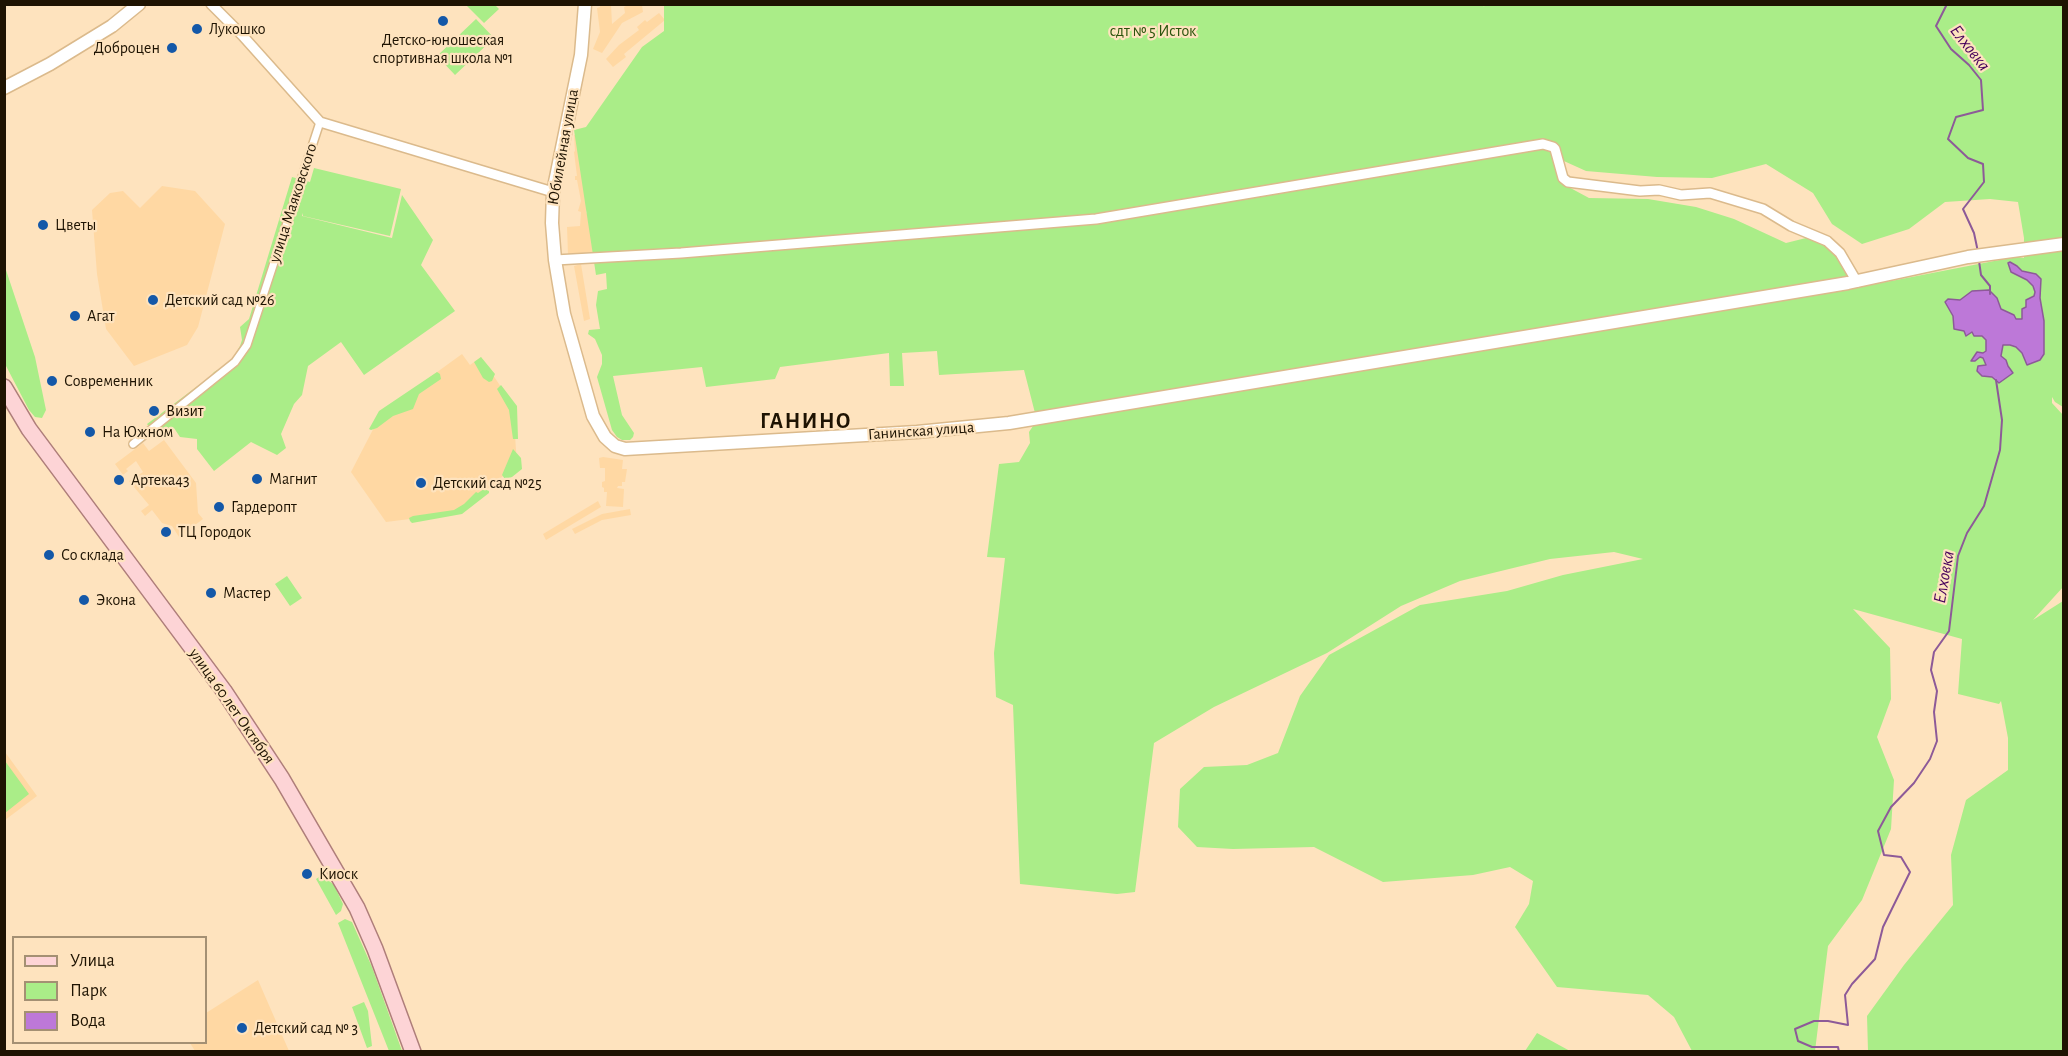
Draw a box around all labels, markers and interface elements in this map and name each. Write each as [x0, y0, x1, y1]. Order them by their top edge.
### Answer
marker: Детско-юношеская спортивная школа №1 [436, 14, 450, 28]
place label: Лукошко [209, 19, 266, 39]
park label: сдт № 5 Исток [1110, 21, 1196, 41]
water label: Елховка [1945, 21, 1995, 75]
marker: Лукошко [190, 22, 204, 36]
place label: Детско-юношеская спортивная школа №1 [373, 30, 513, 68]
place label: Доброцен [94, 38, 160, 58]
marker: Доброцен [165, 41, 179, 55]
street label: Юбилейная улица [543, 88, 583, 206]
street label: улица Маяковского [265, 141, 321, 265]
place label: Цветы [55, 215, 96, 235]
marker: Цветы [36, 218, 50, 232]
place label: Детский сад №26 [165, 290, 275, 310]
marker: Детский сад №26 [146, 293, 160, 307]
place label: Агат [87, 306, 115, 326]
marker: Агат [68, 309, 82, 323]
place label: Современник [64, 371, 153, 391]
marker: Современник [45, 374, 59, 388]
place label: Визит [166, 401, 204, 421]
marker: Визит [147, 404, 161, 418]
district label: ГАНИНО [760, 408, 852, 434]
street label: Ганинская улица [867, 418, 975, 444]
place label: На Южном [102, 422, 173, 442]
marker: На Южном [83, 425, 97, 439]
place label: Магнит [269, 469, 317, 489]
place label: Артека43 [131, 470, 190, 490]
marker: Магнит [250, 472, 264, 486]
marker: Артека43 [112, 473, 126, 487]
place label: Детский сад №25 [433, 473, 542, 493]
marker: Детский сад №25 [414, 476, 428, 490]
place label: Гардеропт [231, 497, 297, 517]
marker: Гардеропт [212, 500, 226, 514]
place label: ТЦ Городок [178, 522, 251, 542]
marker: ТЦ Городок [159, 525, 173, 539]
place label: Со склада [61, 545, 124, 565]
marker: Со склада [42, 548, 56, 562]
water label: Елховка [1929, 549, 1959, 605]
place label: Мастер [223, 583, 271, 603]
marker: Мастер [204, 586, 218, 600]
place label: Экона [96, 590, 136, 610]
marker: Экона [77, 593, 91, 607]
street label: улица 60 лет Октября [185, 645, 279, 767]
place label: Киоск [319, 864, 358, 884]
marker: Киоск [300, 867, 314, 881]
legend [12, 936, 207, 1044]
text: Улица [70, 952, 115, 970]
text: Парк [70, 982, 107, 1000]
text: Вода [70, 1012, 106, 1030]
place label: Детский сад № 3 [254, 1018, 358, 1038]
marker: Детский сад № 3 [235, 1021, 249, 1035]

